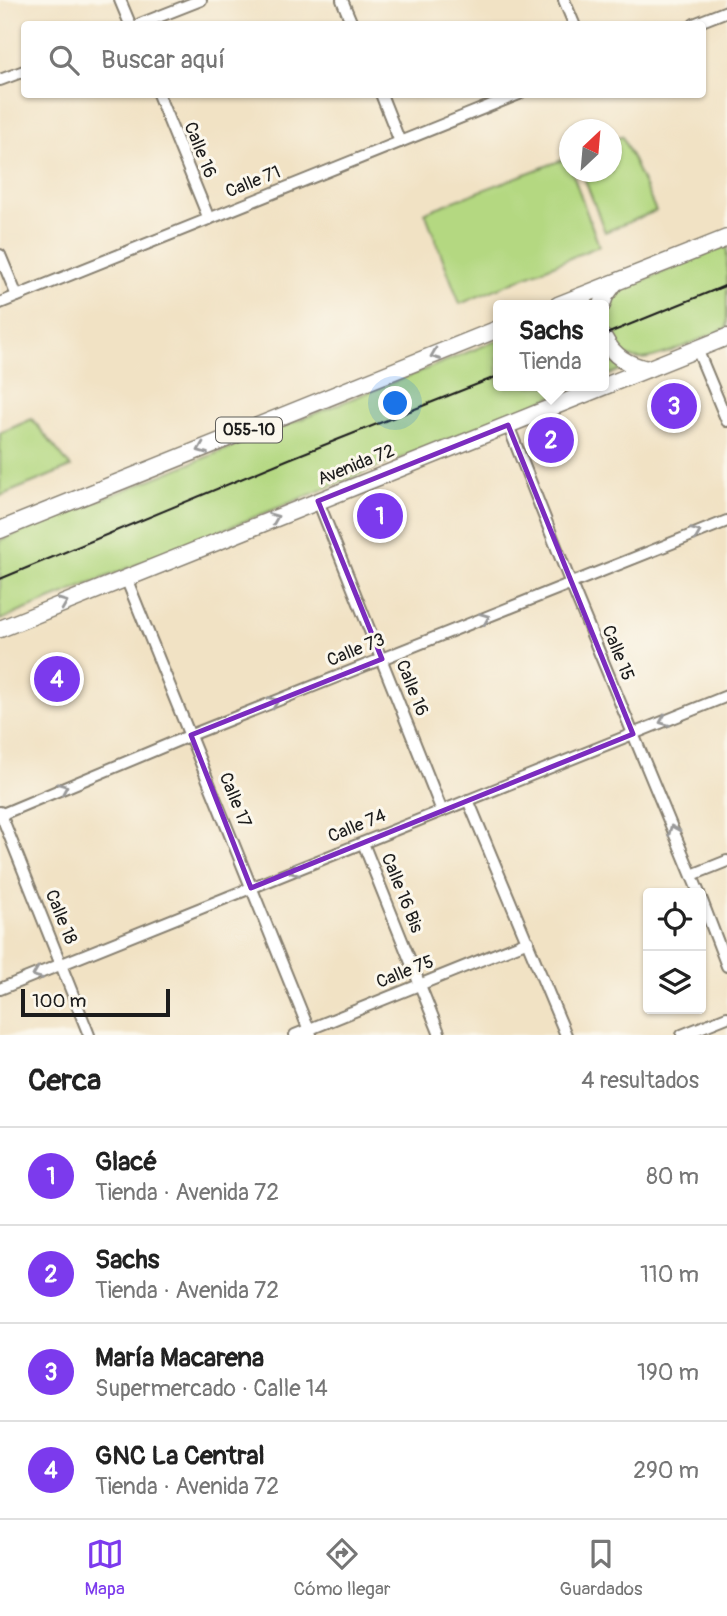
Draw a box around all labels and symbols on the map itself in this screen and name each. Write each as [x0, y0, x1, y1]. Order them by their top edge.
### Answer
street label: Calle 16 [178, 119, 222, 181]
north arrow [559, 119, 622, 182]
street label: Calle 71 [222, 161, 284, 203]
one-way arrow [430, 346, 442, 360]
pin: 3 [651, 380, 697, 432]
your location [378, 386, 412, 420]
pin: 2 [528, 414, 574, 466]
road number: 055-10 [216, 418, 282, 442]
street label: Avenida 72 [314, 439, 398, 491]
one-way arrow [196, 440, 208, 454]
pin: 1 [357, 490, 403, 542]
one-way arrow [268, 513, 280, 527]
one-way arrow [689, 528, 701, 542]
one-way arrow [57, 598, 69, 612]
one-way arrow [478, 612, 490, 626]
street label: Calle 15 [597, 622, 639, 684]
street label: Calle 73 [324, 628, 388, 672]
pin: 4 [34, 653, 80, 705]
street label: Calle 16 [390, 657, 434, 719]
one-way arrow [267, 697, 279, 711]
one-way arrow [658, 713, 670, 727]
street label: Calle 17 [214, 769, 257, 831]
one-way arrow [56, 783, 68, 797]
street label: Calle 74 [325, 804, 390, 848]
one-way arrow [667, 825, 681, 837]
street label: Calle 16 Bis [376, 850, 428, 936]
one-way arrow [288, 862, 300, 876]
street label: Calle 18 [40, 886, 82, 948]
street label: Calle 75 [373, 950, 437, 994]
one-way arrow [32, 966, 45, 980]
scale bar [21, 986, 170, 1018]

